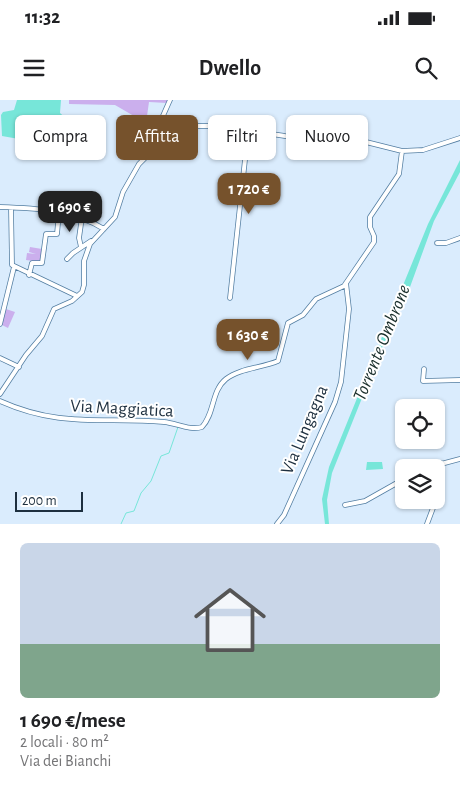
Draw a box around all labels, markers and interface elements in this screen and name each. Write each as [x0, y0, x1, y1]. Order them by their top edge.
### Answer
text: 11:32 [25, 8, 60, 27]
icon: menu [20, 54, 48, 82]
icon: search [412, 54, 440, 82]
text: Dwello [199, 57, 261, 79]
chip: Compra [15, 115, 106, 160]
chip: Affitta [116, 115, 198, 160]
chip: Filtri [208, 115, 276, 160]
chip: Nuovo [286, 115, 368, 160]
pin: 1 720 € [203, 172, 295, 215]
text: 1 720 € [229, 181, 269, 197]
pin: 1 690 € [24, 190, 116, 233]
text: 1 690 € [49, 199, 91, 215]
water label: Torrente Ombrone [350, 282, 414, 404]
pin: 1 630 € [202, 318, 294, 361]
text: 1 630 € [227, 327, 269, 343]
street label: Via Lungagna [278, 383, 332, 477]
street label: Via Maggiatica [70, 397, 174, 421]
map controls [395, 399, 445, 509]
button: locate [395, 399, 445, 449]
button: layers [395, 459, 445, 509]
scale bar [15, 489, 82, 512]
text: 200 m [22, 494, 57, 508]
icon: home [185, 575, 275, 665]
text: 1 690 €/mese [20, 710, 126, 731]
text: 2 locali · 80 m² [20, 734, 109, 750]
text: Via dei Bianchi [20, 753, 111, 769]

